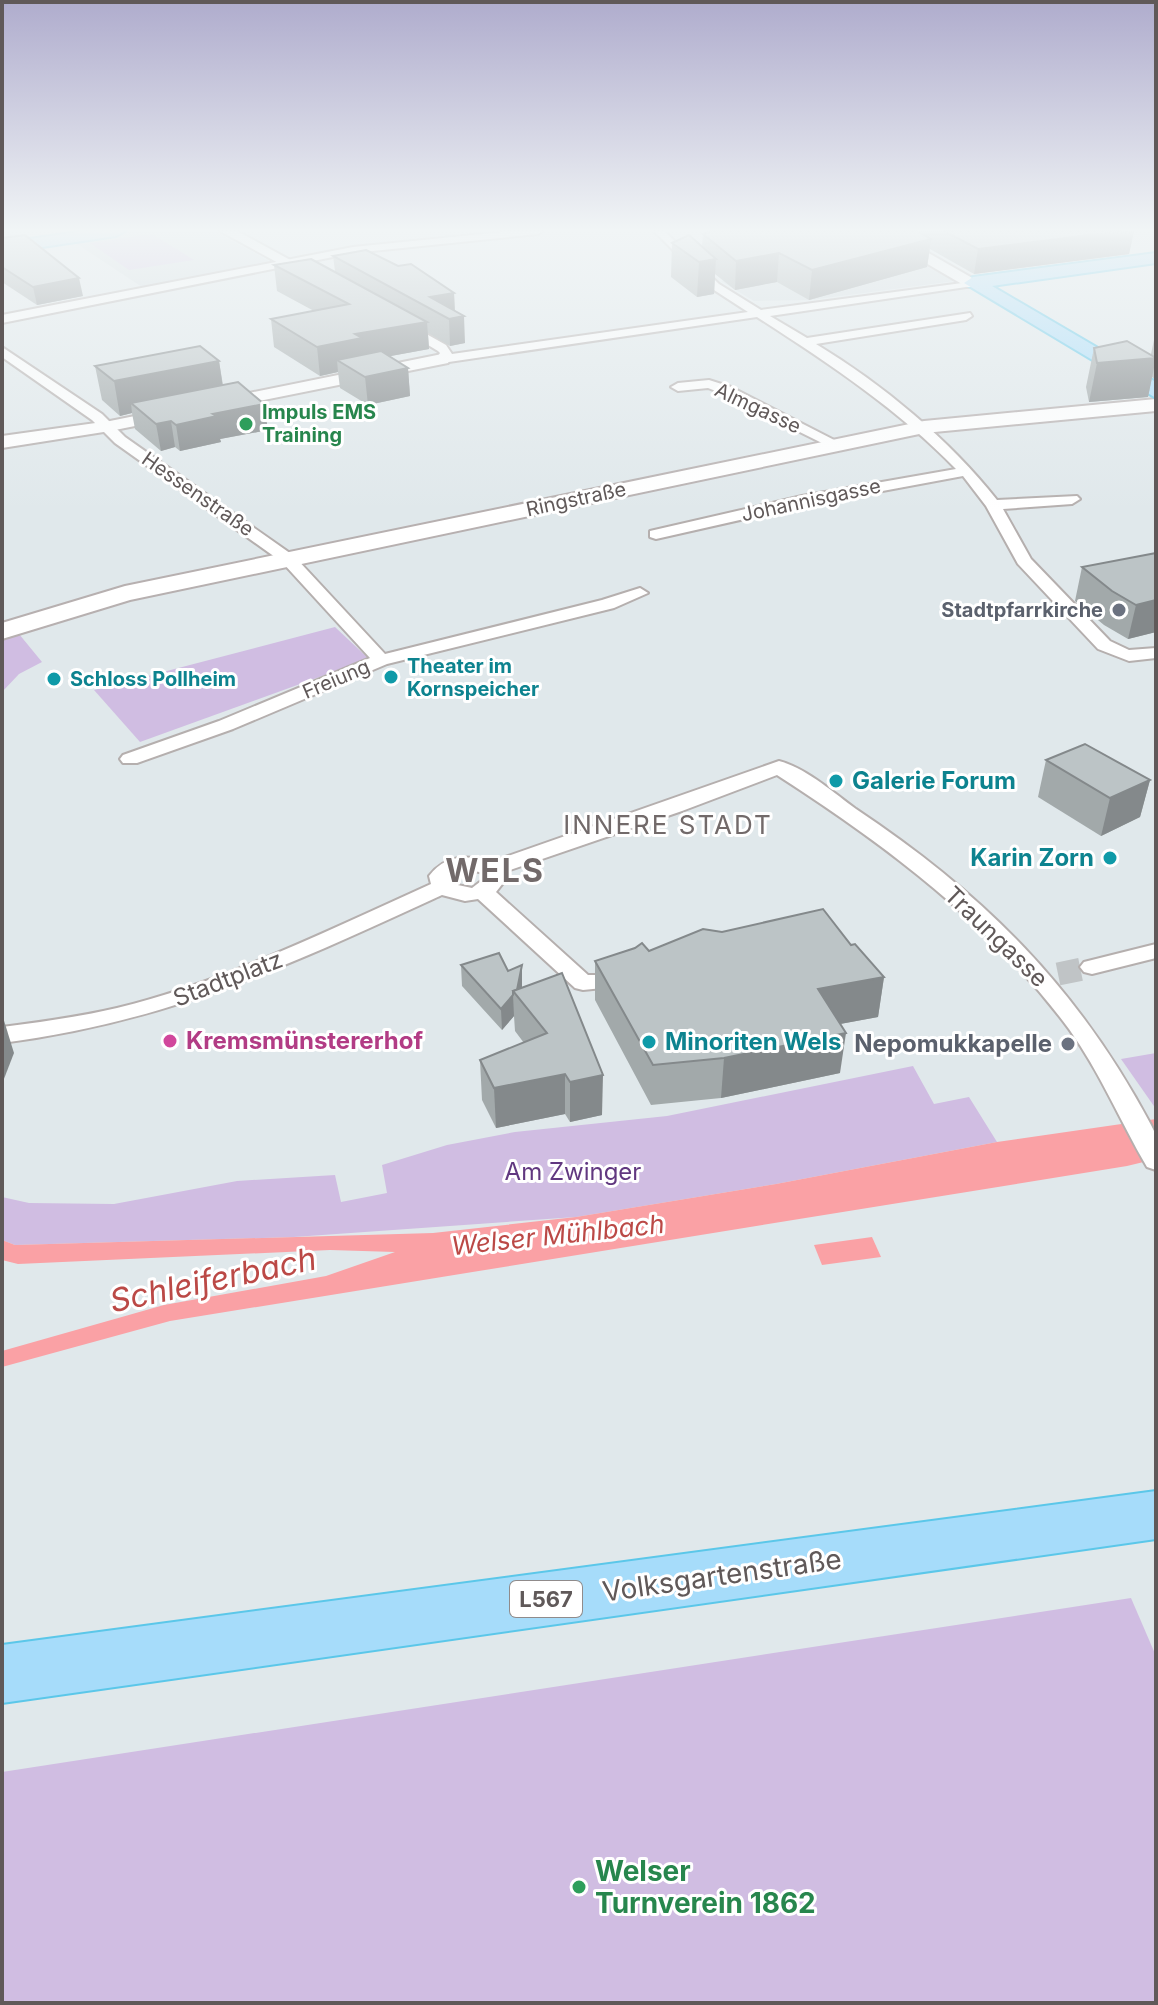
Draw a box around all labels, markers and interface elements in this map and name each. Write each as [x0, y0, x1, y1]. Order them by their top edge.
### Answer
street label: Almgasse [711, 378, 805, 438]
place label: Impuls EMS Training [262, 400, 376, 447]
marker: Impuls EMS Training [237, 415, 255, 433]
street label: Hessenstraße [137, 447, 259, 541]
street label: Johannisgasse [739, 474, 883, 526]
street label: Ringstraße [524, 477, 628, 521]
place label: Stadtpfarrkirche [941, 598, 1103, 622]
marker: Stadtpfarrkirche [1110, 601, 1128, 619]
street label: Freiung [299, 654, 373, 704]
place label: Theater im Kornspeicher [407, 654, 539, 701]
place label: Schloss Pollheim [70, 667, 236, 691]
marker: Theater im Kornspeicher [382, 668, 400, 686]
marker: Schloss Pollheim [45, 670, 63, 688]
place label: Galerie Forum [852, 766, 1016, 795]
marker: Galerie Forum [827, 772, 845, 790]
district label: INNERE STADT [563, 809, 773, 840]
place label: Karin Zorn [970, 843, 1094, 872]
marker: Karin Zorn [1101, 849, 1119, 867]
district label: WELS [445, 851, 545, 890]
street label: Traungasse [939, 880, 1054, 993]
street label: Stadtplatz [169, 944, 287, 1013]
place label: Kremsmünstererhof [186, 1026, 423, 1055]
place label: Minoriten Wels [665, 1027, 841, 1056]
place label: Nepomukkapelle [854, 1029, 1052, 1058]
marker: Kremsmünstererhof [161, 1032, 179, 1050]
marker: Minoriten Wels [640, 1033, 658, 1051]
marker: Nepomukkapelle [1059, 1035, 1077, 1053]
park label: Am Zwinger [505, 1157, 641, 1186]
water label: Welser Mühlbach [450, 1208, 666, 1261]
water label: Schleiferbach [106, 1239, 320, 1320]
street label: Volksgartenstraße [600, 1541, 844, 1609]
road number: L567 [510, 1581, 582, 1617]
place label: Welser Turnverein 1862 [595, 1854, 816, 1920]
marker: Welser Turnverein 1862 [570, 1878, 588, 1896]

